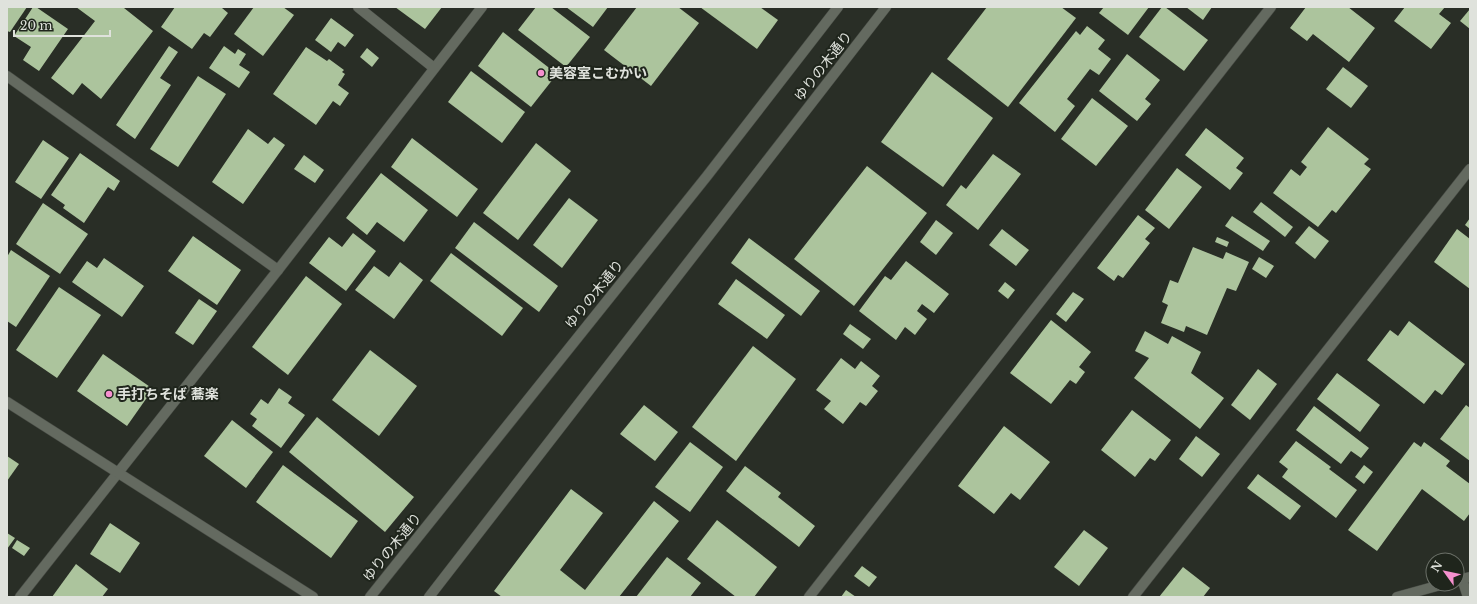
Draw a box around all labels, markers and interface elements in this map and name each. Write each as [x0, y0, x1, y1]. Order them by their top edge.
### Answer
scale bar [14, 12, 110, 38]
text: 20 m [20, 18, 52, 33]
street label: ゆりの木通り [790, 27, 856, 105]
place label: 美容室こむかい [549, 64, 647, 82]
marker: 美容室こむかい [536, 68, 546, 78]
street label: ゆりの木通り [561, 256, 627, 332]
place label: 手打ちそば 蕎楽 [117, 385, 219, 403]
marker: 手打ちそば 蕎楽 [104, 389, 114, 399]
street label: ゆりの木通り [359, 509, 425, 585]
north arrow [1425, 552, 1465, 592]
text: N [1428, 558, 1446, 575]

